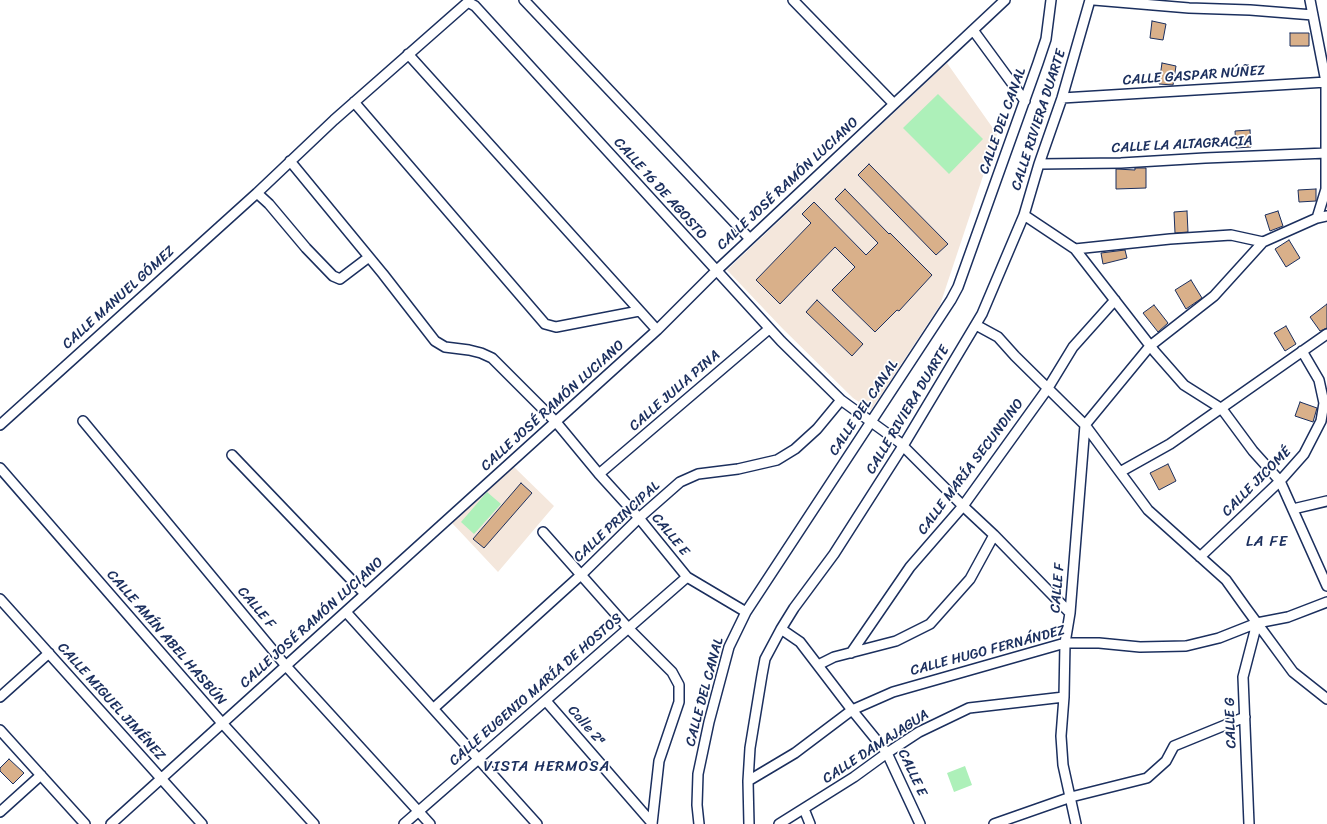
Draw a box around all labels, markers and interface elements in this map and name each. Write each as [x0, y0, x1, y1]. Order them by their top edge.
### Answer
street label: CALLE RIVIERA DUARTE [1008, 47, 1070, 193]
street label: CALLE GASPAR NÚÑEZ [1122, 63, 1266, 89]
street label: CALLE DEL CANAL [976, 66, 1030, 176]
street label: CALLE JOSÉ RAMÓN LUCIANO [714, 114, 862, 254]
street label: CALLE LA ALTAGRACIA [1111, 133, 1253, 157]
street label: CALLE 16 DE AGOSTO [610, 135, 710, 243]
street label: CALLE MANUEL GÓMEZ [59, 243, 179, 353]
street label: CALLE JOSÉ RAMÓN LUCIANO [478, 337, 628, 475]
street label: CALLE RIVIERA DUARTE [863, 343, 953, 477]
street label: CALLE JULIA PINA [626, 347, 724, 435]
street label: CALLE DEL CANAL [826, 357, 902, 459]
street label: CALLE MARÍA SECUNDINO [914, 396, 1028, 538]
street label: CALLE JICOMÉ [1219, 444, 1295, 520]
street label: CALLE PRINCIPAL [571, 478, 663, 566]
street label: CALLE E [648, 510, 692, 560]
district label: LA FE [1246, 533, 1288, 551]
street label: CALLE JOSÉ RAMÓN LUCIANO [237, 554, 387, 692]
street label: CALLE F [1047, 562, 1069, 614]
street label: CALLE AMÍN ABEL HASBÚN [103, 567, 229, 709]
street label: CALLE F [234, 583, 278, 633]
street label: CALLE EUGENIO MARÍA DE HOSTOS [446, 610, 626, 770]
street label: CALLE HUGO FERNÁNDEZ [909, 622, 1067, 680]
street label: CALLE DEL CANAL [682, 636, 728, 748]
street label: CALLE MIGUEL JIMÉNEZ [54, 640, 168, 764]
street label: CALLE G [1222, 697, 1240, 749]
street label: Calle 2ª [564, 702, 608, 750]
street label: CALLE DAMAJAGUA [820, 706, 932, 788]
street label: CALLE E [894, 747, 930, 799]
district label: VISTA HERMOSA [484, 758, 610, 776]

